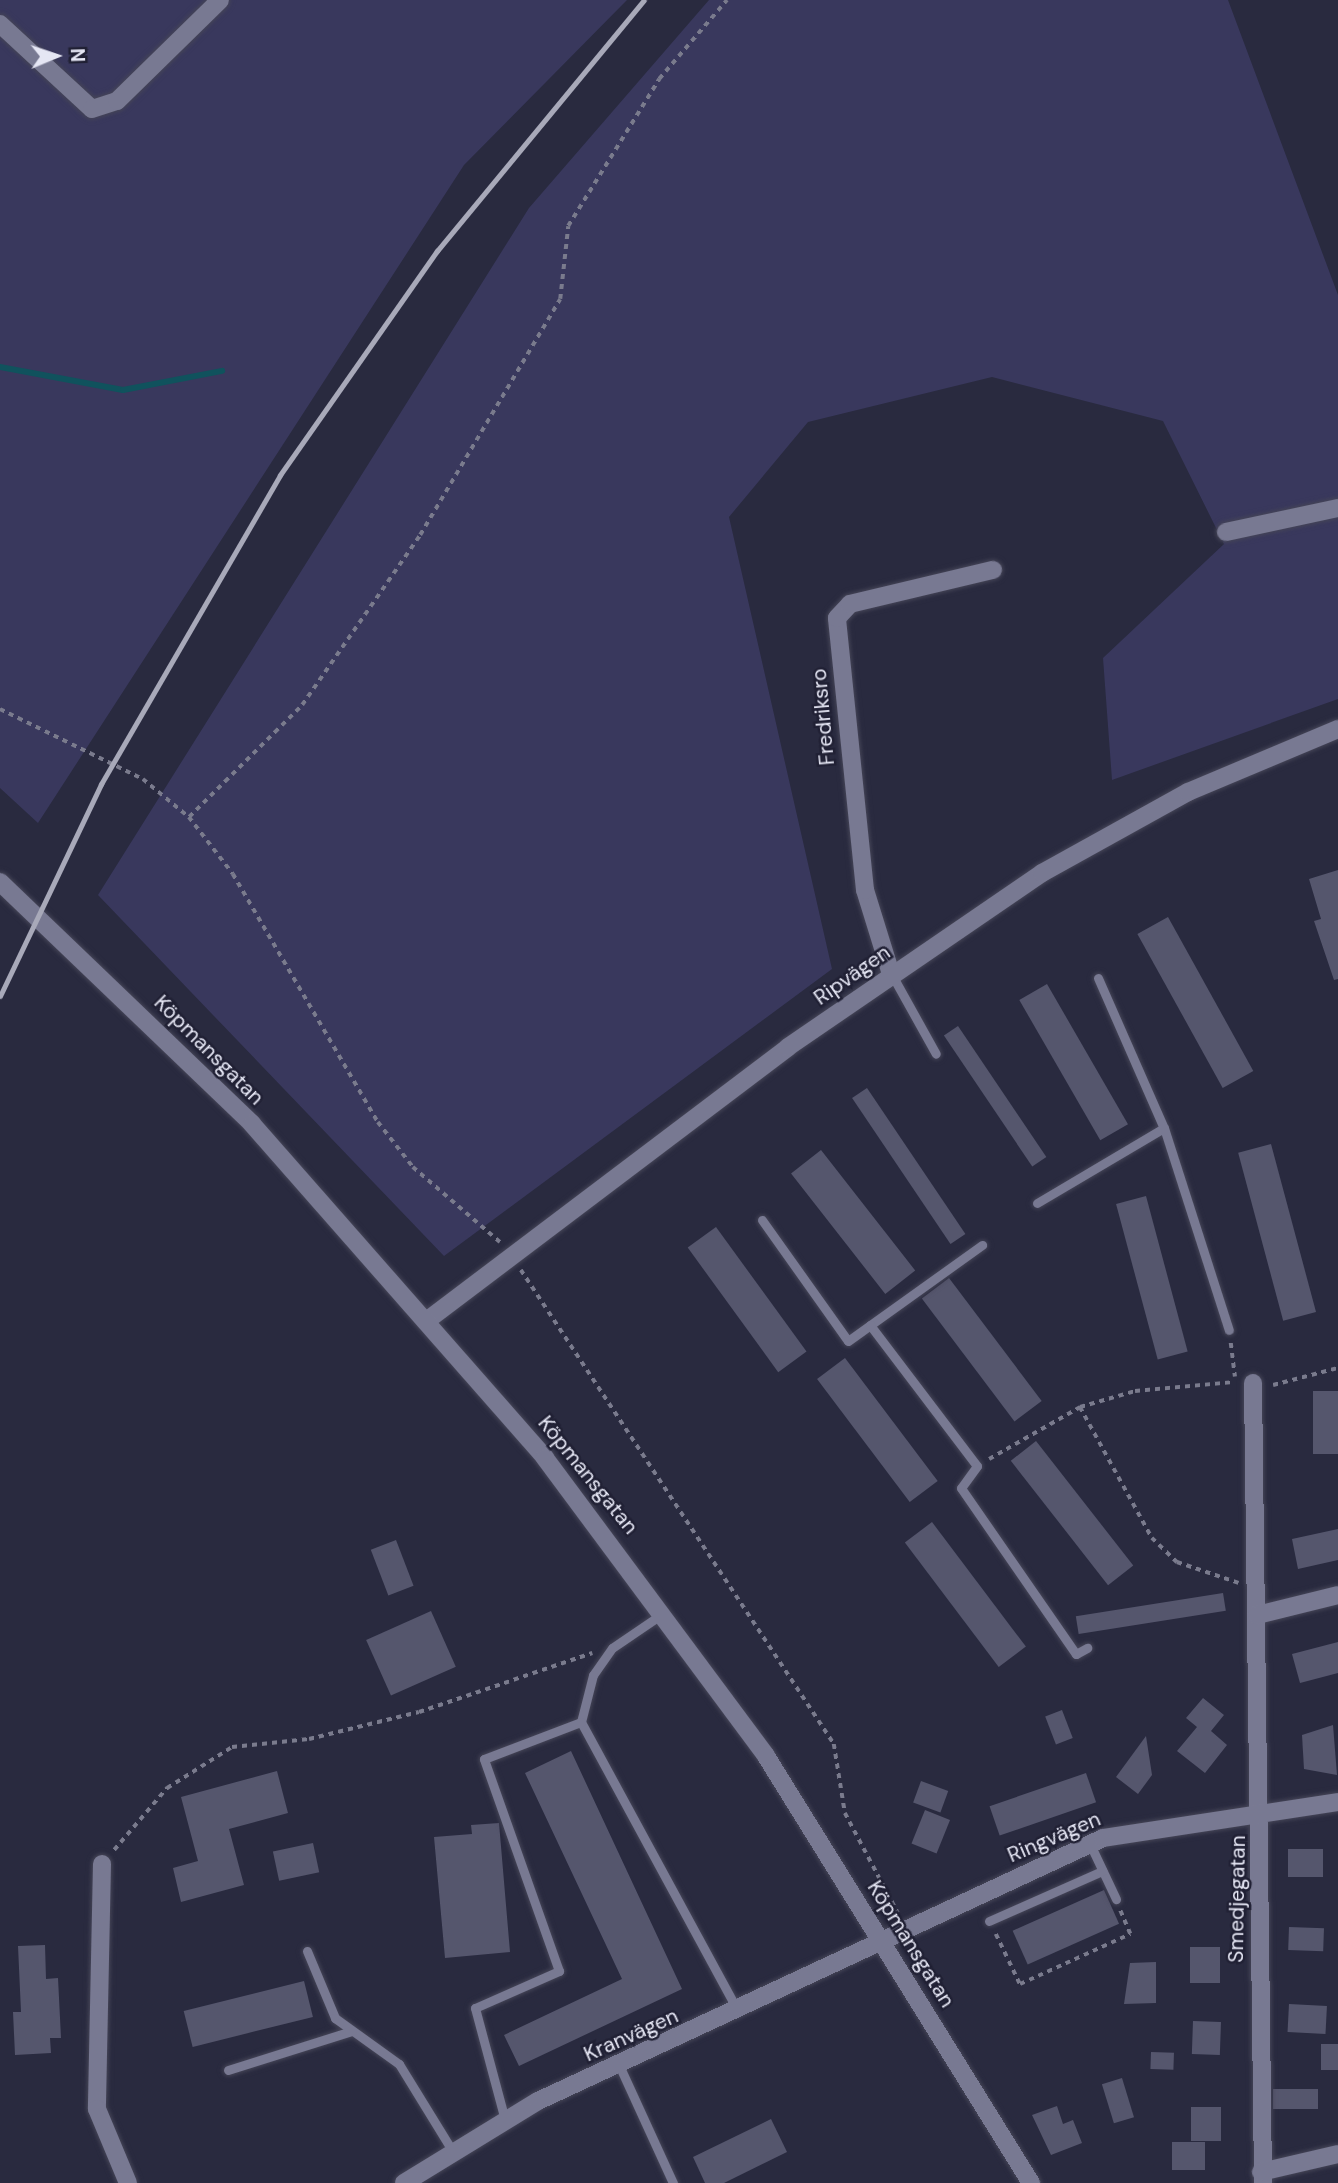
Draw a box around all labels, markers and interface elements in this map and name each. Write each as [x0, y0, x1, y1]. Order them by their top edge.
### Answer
north arrow [21, 21, 91, 91]
text: N [65, 48, 90, 63]
street label: Fredriksro [806, 668, 840, 766]
street label: Ripvägen [809, 940, 895, 1010]
street label: Köpmansgatan [149, 990, 269, 1110]
street label: Köpmansgatan [533, 1411, 643, 1539]
street label: Ringvägen [1004, 1806, 1104, 1868]
street label: Smedjegatan [1223, 1835, 1251, 1963]
street label: Köpmansgatan [862, 1876, 960, 2012]
street label: Kranvägen [580, 2003, 682, 2067]

